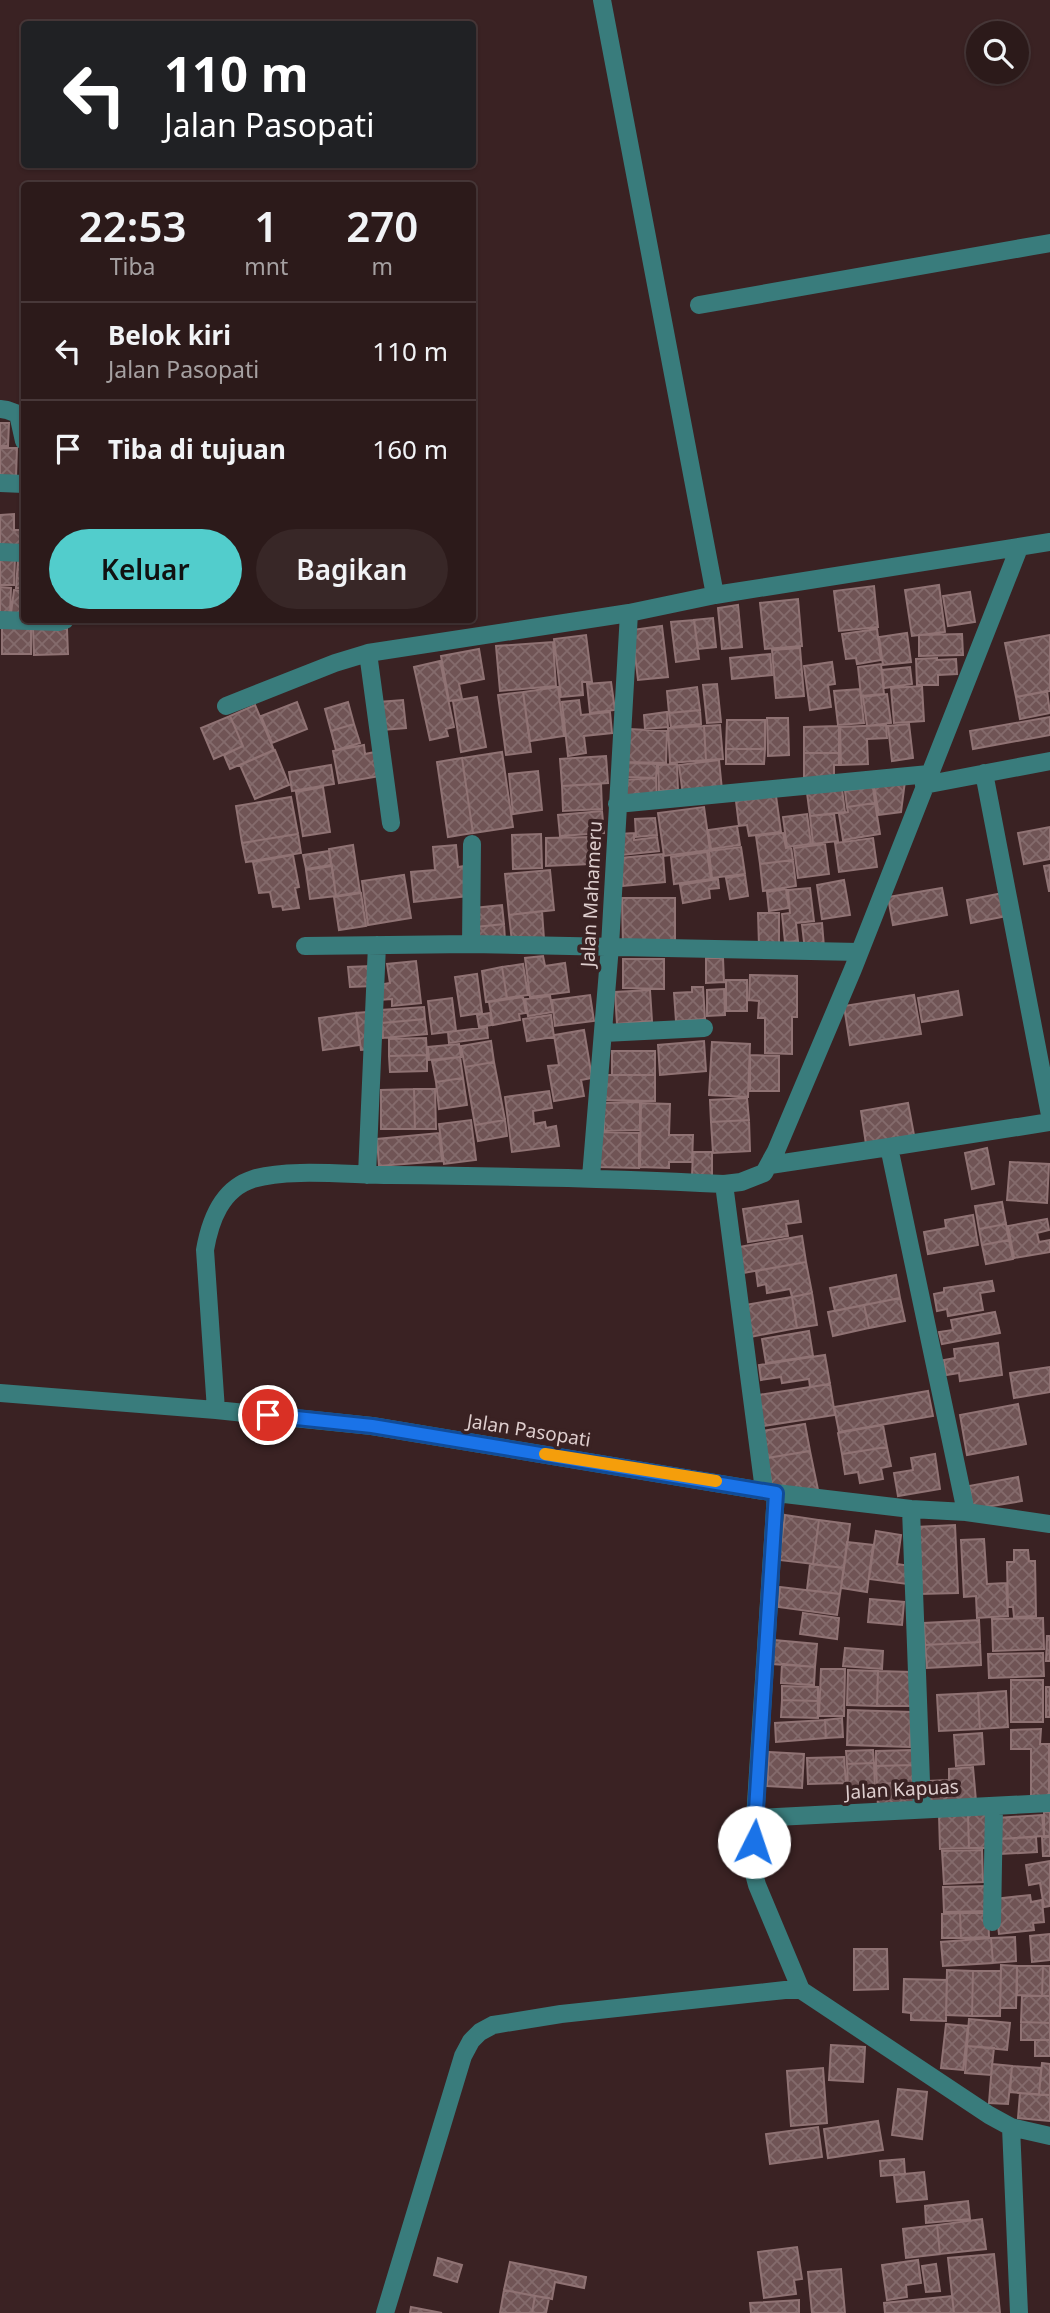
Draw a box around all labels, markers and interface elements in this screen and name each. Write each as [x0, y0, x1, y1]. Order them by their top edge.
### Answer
map controls [966, 21, 1029, 84]
button: search [966, 21, 1029, 84]
text: 110 m [164, 40, 309, 106]
icon: left [49, 49, 140, 140]
text: Jalan Pasopati [164, 103, 374, 146]
text: 22:53 [79, 197, 187, 254]
text: 1 [254, 197, 278, 254]
text: 270 [346, 197, 418, 254]
text: Tiba [110, 250, 156, 282]
text: mnt [244, 250, 288, 282]
text: m [371, 250, 393, 282]
text: Belok kiri [108, 317, 231, 353]
icon: left [49, 332, 87, 370]
text: 110 m [372, 333, 448, 369]
text: Jalan Pasopati [108, 353, 259, 385]
icon: arrive [49, 430, 87, 468]
text: Tiba di tujuan [108, 431, 286, 467]
text: 160 m [372, 431, 448, 467]
button: Keluar [49, 529, 242, 609]
button: Bagikan [256, 529, 448, 609]
street label: Jalan Mahameru [574, 820, 608, 970]
pin [238, 1385, 298, 1445]
icon: arrive [249, 1396, 287, 1434]
street label: Jalan Pasopati [463, 1407, 593, 1453]
street label: Jalan Kapuas [843, 1773, 959, 1805]
position arrow [717, 1805, 791, 1879]

